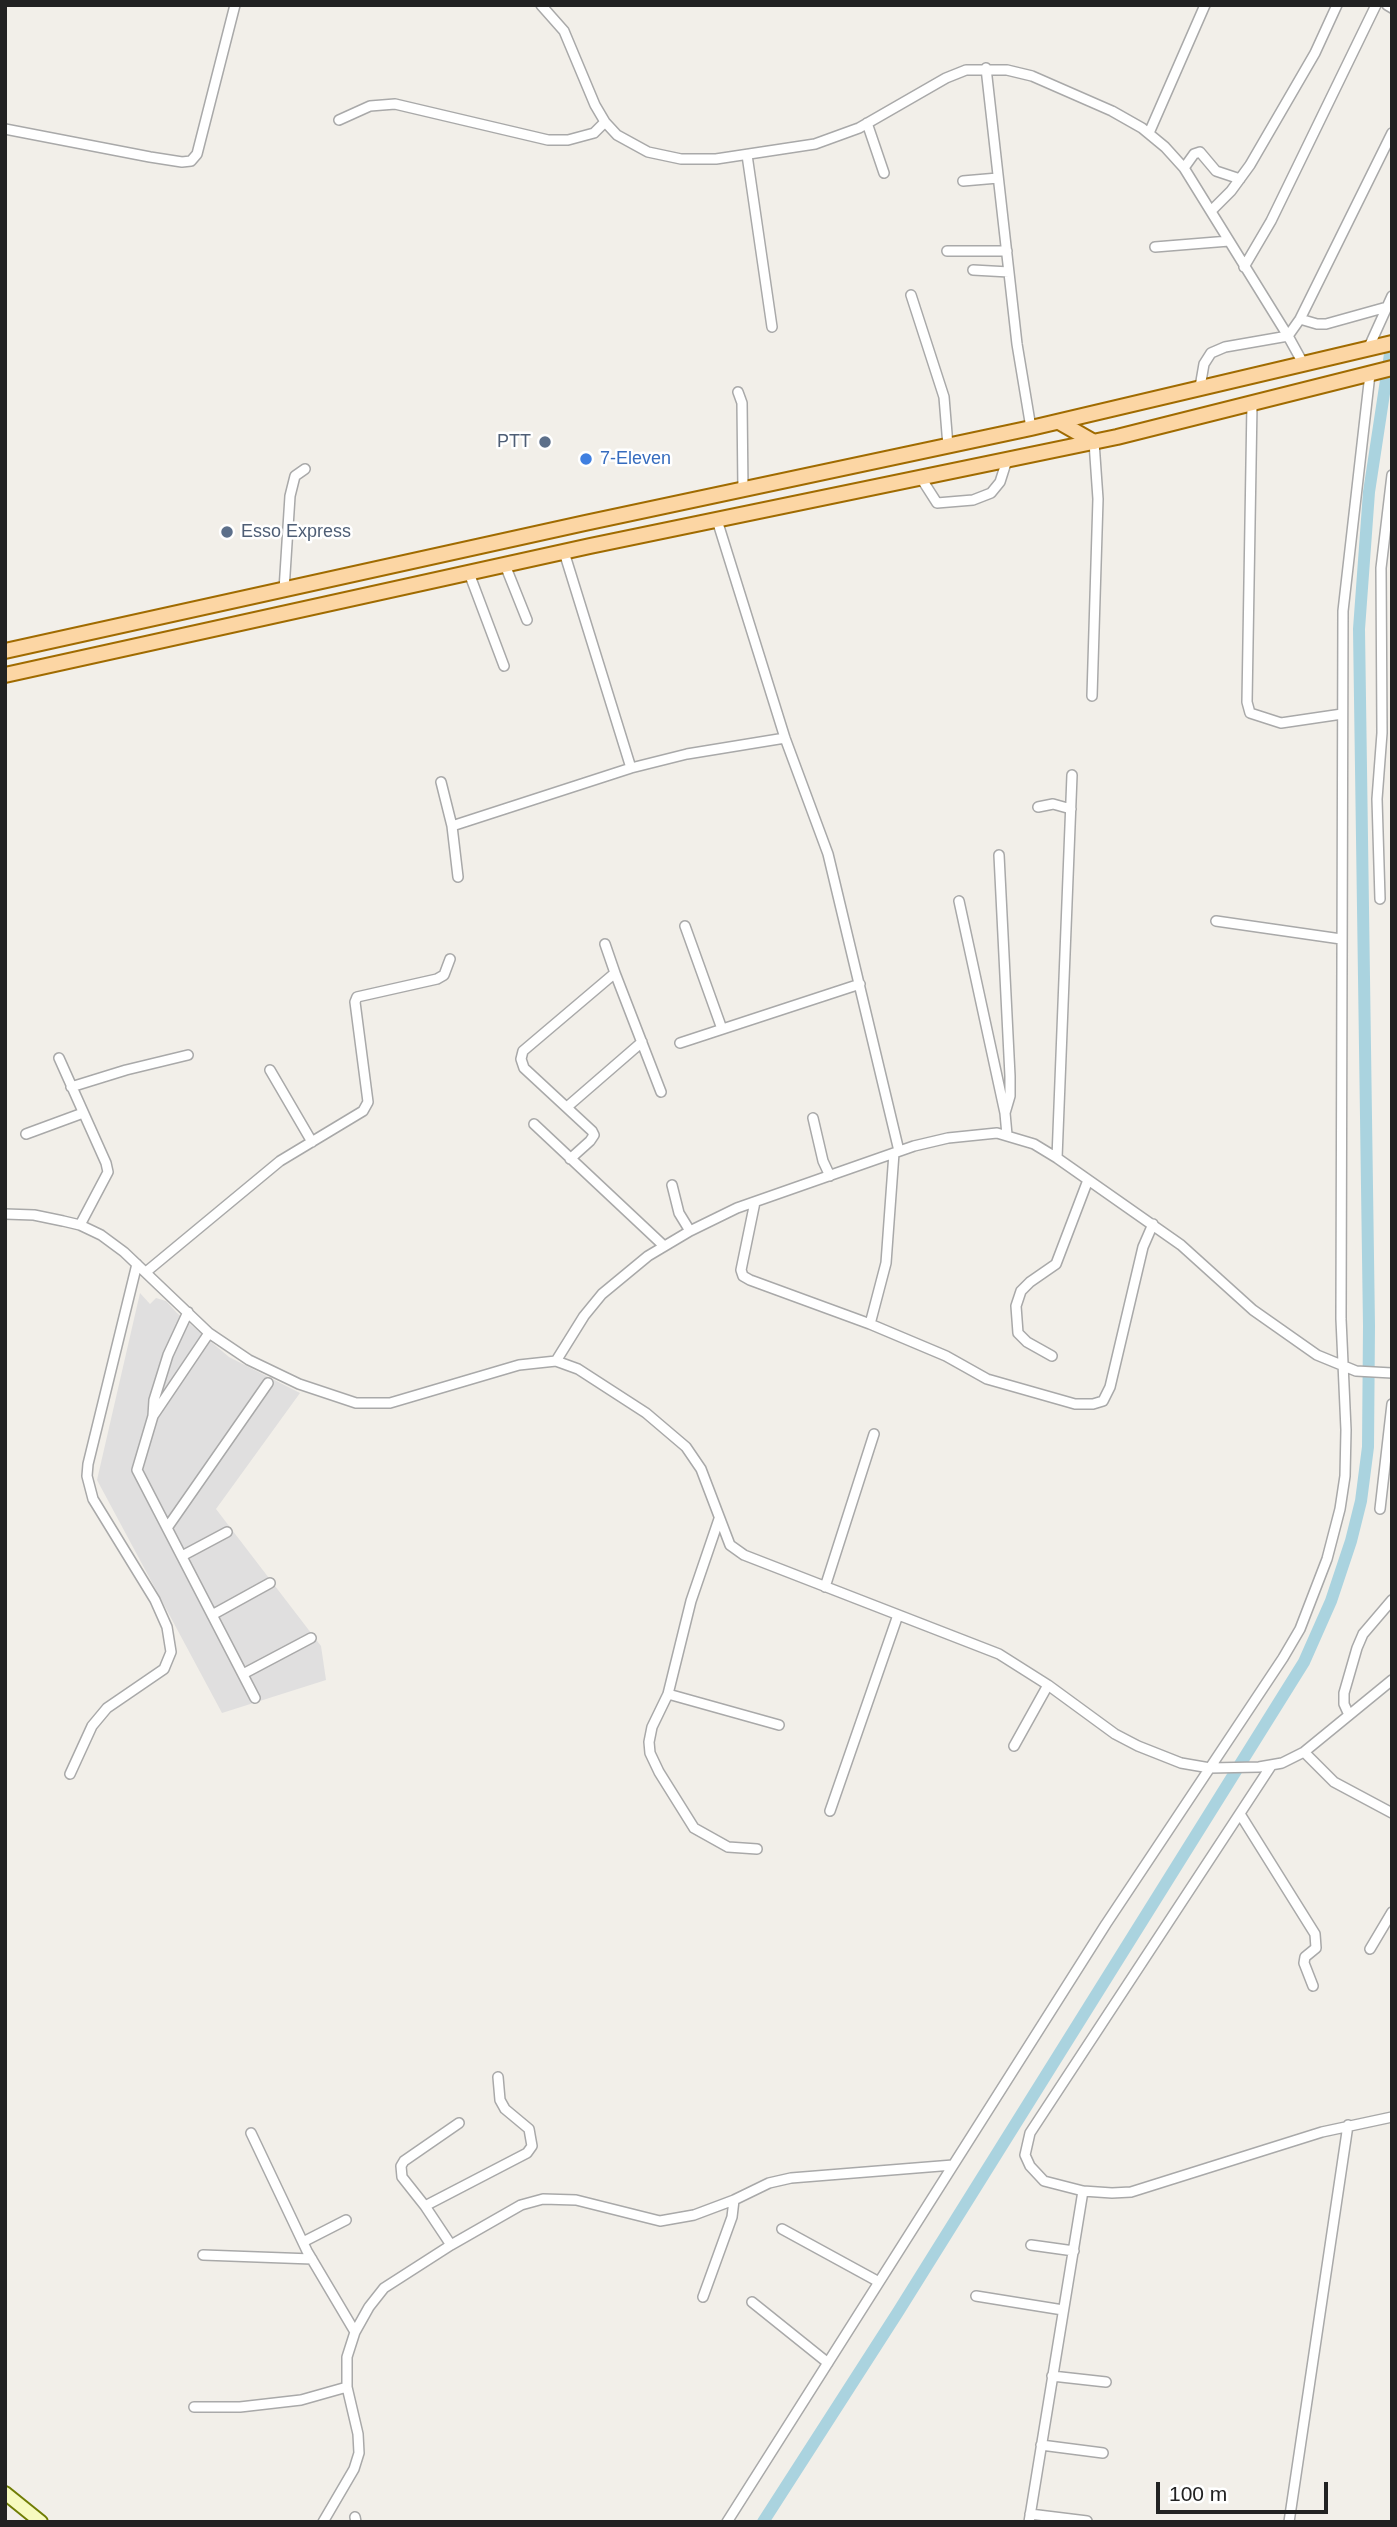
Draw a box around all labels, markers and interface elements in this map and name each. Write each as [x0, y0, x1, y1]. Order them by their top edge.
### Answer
place label: PTT [497, 431, 531, 453]
marker: PTT [537, 434, 553, 450]
place label: 7-Eleven [600, 448, 671, 470]
marker: 7-Eleven [578, 451, 594, 467]
place label: Esso Express [241, 521, 351, 543]
marker: Esso Express [219, 524, 235, 540]
scale bar [1159, 2468, 1330, 2512]
text: 100 m [1169, 2482, 1227, 2505]

